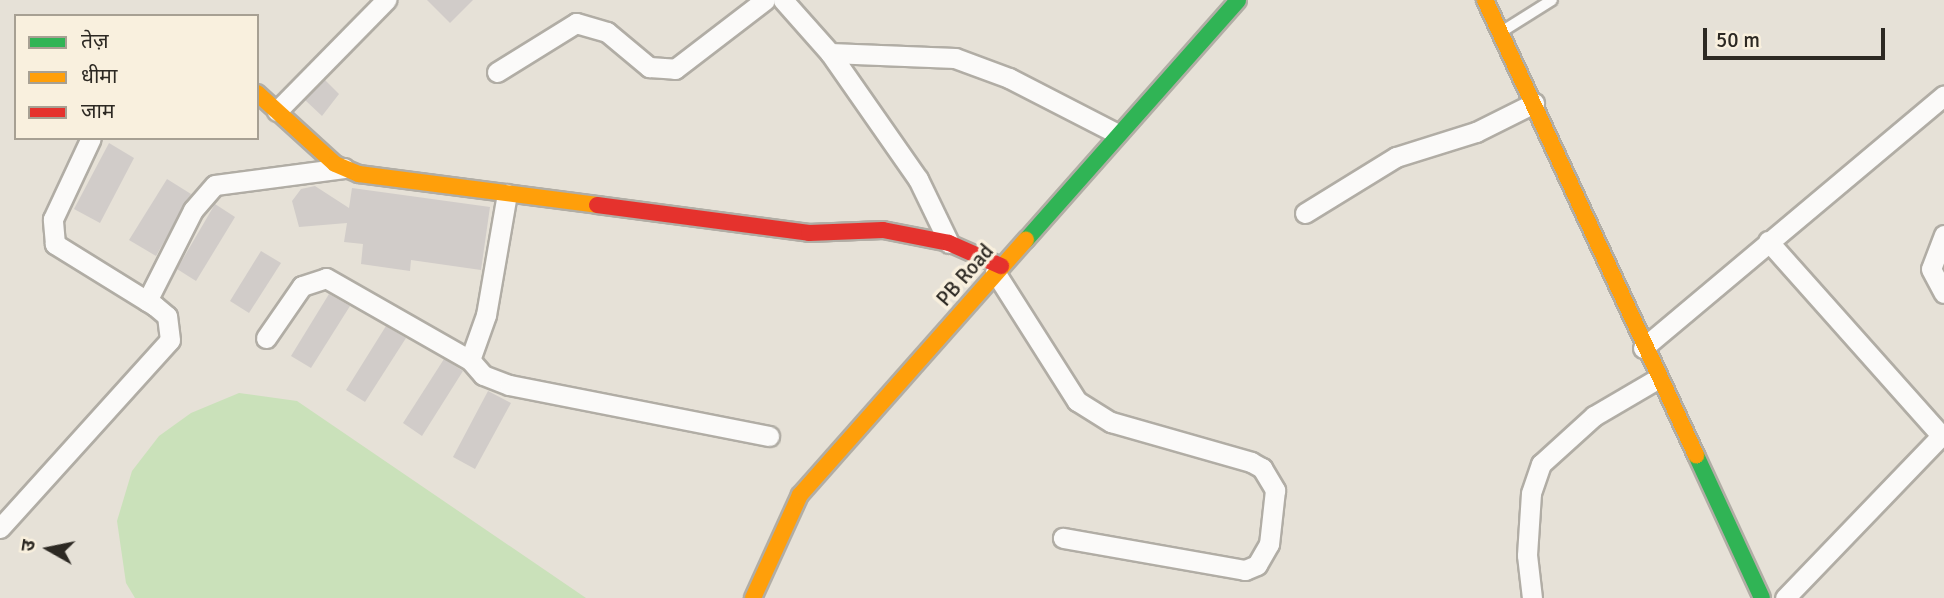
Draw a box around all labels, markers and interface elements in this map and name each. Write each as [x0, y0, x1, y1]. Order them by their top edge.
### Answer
legend [14, 14, 259, 140]
scale bar [1706, 14, 1888, 58]
text: 50 m [1716, 27, 1760, 53]
text: तेज़ [81, 28, 109, 54]
text: धीमा [81, 63, 117, 89]
text: जाम [81, 98, 115, 124]
street label: PB Road [931, 239, 999, 311]
north arrow [14, 514, 84, 584]
text: उ [16, 538, 41, 553]

